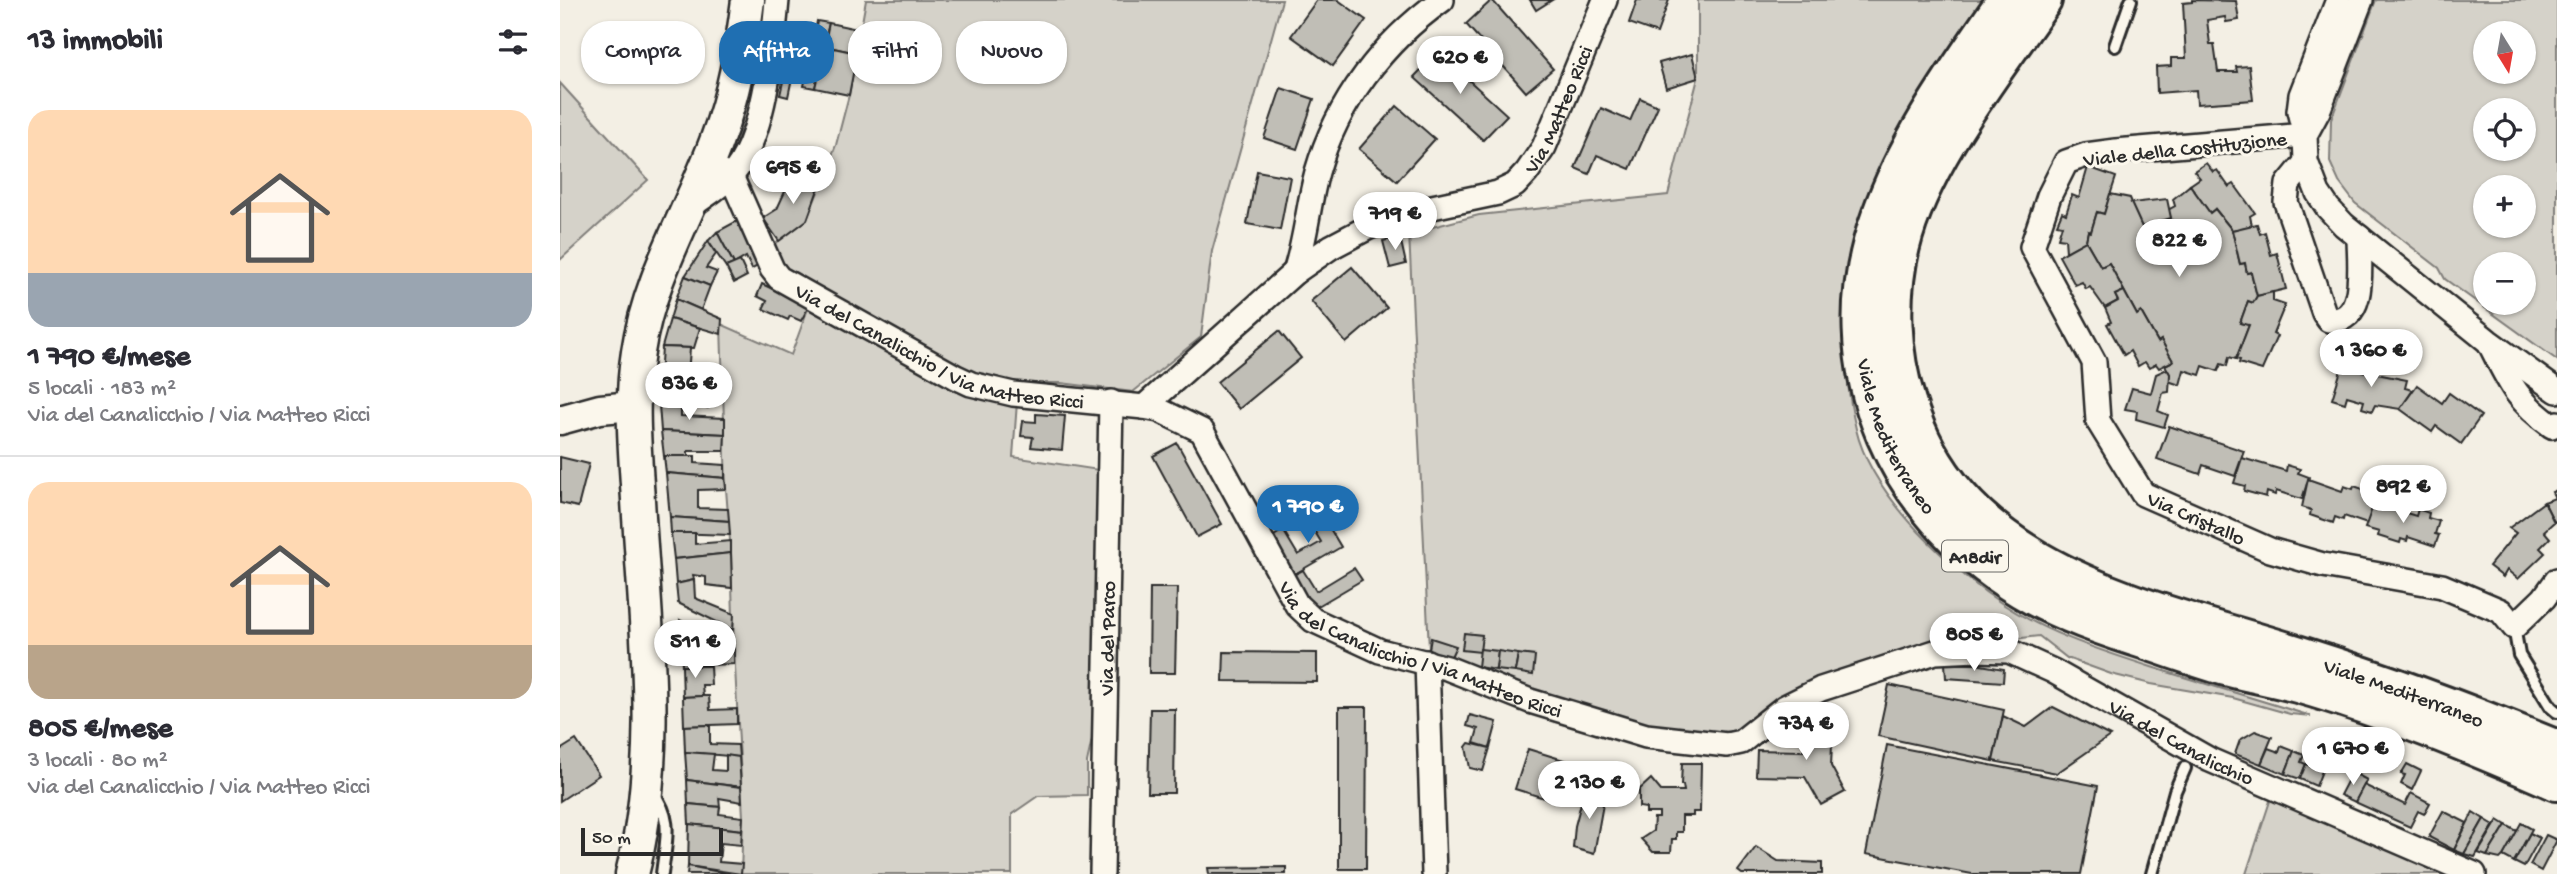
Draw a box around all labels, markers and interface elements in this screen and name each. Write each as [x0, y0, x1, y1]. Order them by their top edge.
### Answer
chip: Compra [581, 21, 705, 84]
chip: Affitta [719, 21, 834, 84]
chip: Filtri [848, 21, 942, 84]
chip: Nuovo [956, 21, 1067, 84]
north arrow [2473, 21, 2536, 84]
map controls [2473, 21, 2536, 315]
icon: filters [494, 23, 532, 61]
text: 13 immobili [28, 25, 163, 60]
pin: 620 € [1411, 36, 1509, 96]
street label: Via Matteo Ricci [1520, 43, 1601, 180]
text: 620 € [1432, 45, 1488, 72]
button: locate [2473, 98, 2536, 161]
street label: Viale della Costituzione [2081, 128, 2289, 175]
pin: 695 € [744, 146, 842, 206]
icon: home [217, 155, 343, 281]
text: 695 € [766, 155, 820, 182]
button: + [2473, 175, 2536, 238]
pin: 719 € [1346, 192, 1444, 252]
text: 719 € [1369, 201, 1421, 228]
pin: 822 € [2130, 219, 2228, 279]
text: 822 € [2152, 228, 2206, 255]
button: − [2473, 252, 2536, 315]
street label: Via del Canalicchio / Via Matteo Ricci [789, 280, 1085, 417]
pin: 1 360 € [2306, 330, 2436, 389]
text: 1 360 € [2336, 338, 2406, 365]
text: 1 790 €/mese [28, 341, 190, 376]
street label: Viale Mediterraneo [1849, 357, 1939, 521]
pin: 836 € [640, 362, 738, 422]
text: 836 € [661, 371, 717, 398]
text: 5 locali · 183 m² [28, 376, 176, 403]
text: Via del Canalicchio / Via Matteo Ricci [28, 403, 371, 430]
pin: 892 € [2354, 466, 2452, 525]
text: 892 € [2376, 474, 2430, 501]
pin: 1 790 € [1243, 486, 1373, 545]
street label: Via Cristallo [2141, 488, 2248, 553]
text: 1 790 € [1273, 494, 1343, 521]
icon: home [217, 527, 343, 653]
road number: A18dir [1942, 540, 2008, 572]
street label: Via del Canalicchio / Via Matteo Ricci [1270, 577, 1564, 726]
street label: Via del Parco [1096, 581, 1124, 697]
pin: 805 € [1925, 614, 2023, 673]
pin: 511 € [646, 620, 744, 680]
text: 805 € [1946, 622, 2002, 649]
text: 511 € [670, 629, 720, 656]
street label: Viale Mediterraneo [2319, 655, 2487, 735]
street label: Via del Canalicchio [2102, 696, 2257, 793]
pin: 734 € [1757, 702, 1855, 762]
text: 734 € [1779, 711, 1833, 738]
text: 805 €/mese [28, 713, 173, 748]
pin: 1 670 € [2288, 728, 2418, 787]
text: 1 670 € [2318, 736, 2388, 763]
text: 3 locali · 80 m² [28, 748, 168, 775]
pin: 2 130 € [1524, 762, 1654, 821]
text: 2 130 € [1554, 770, 1624, 797]
text: Via del Canalicchio / Via Matteo Ricci [28, 775, 371, 802]
scale bar [581, 825, 723, 857]
text: 50 m [592, 828, 631, 851]

